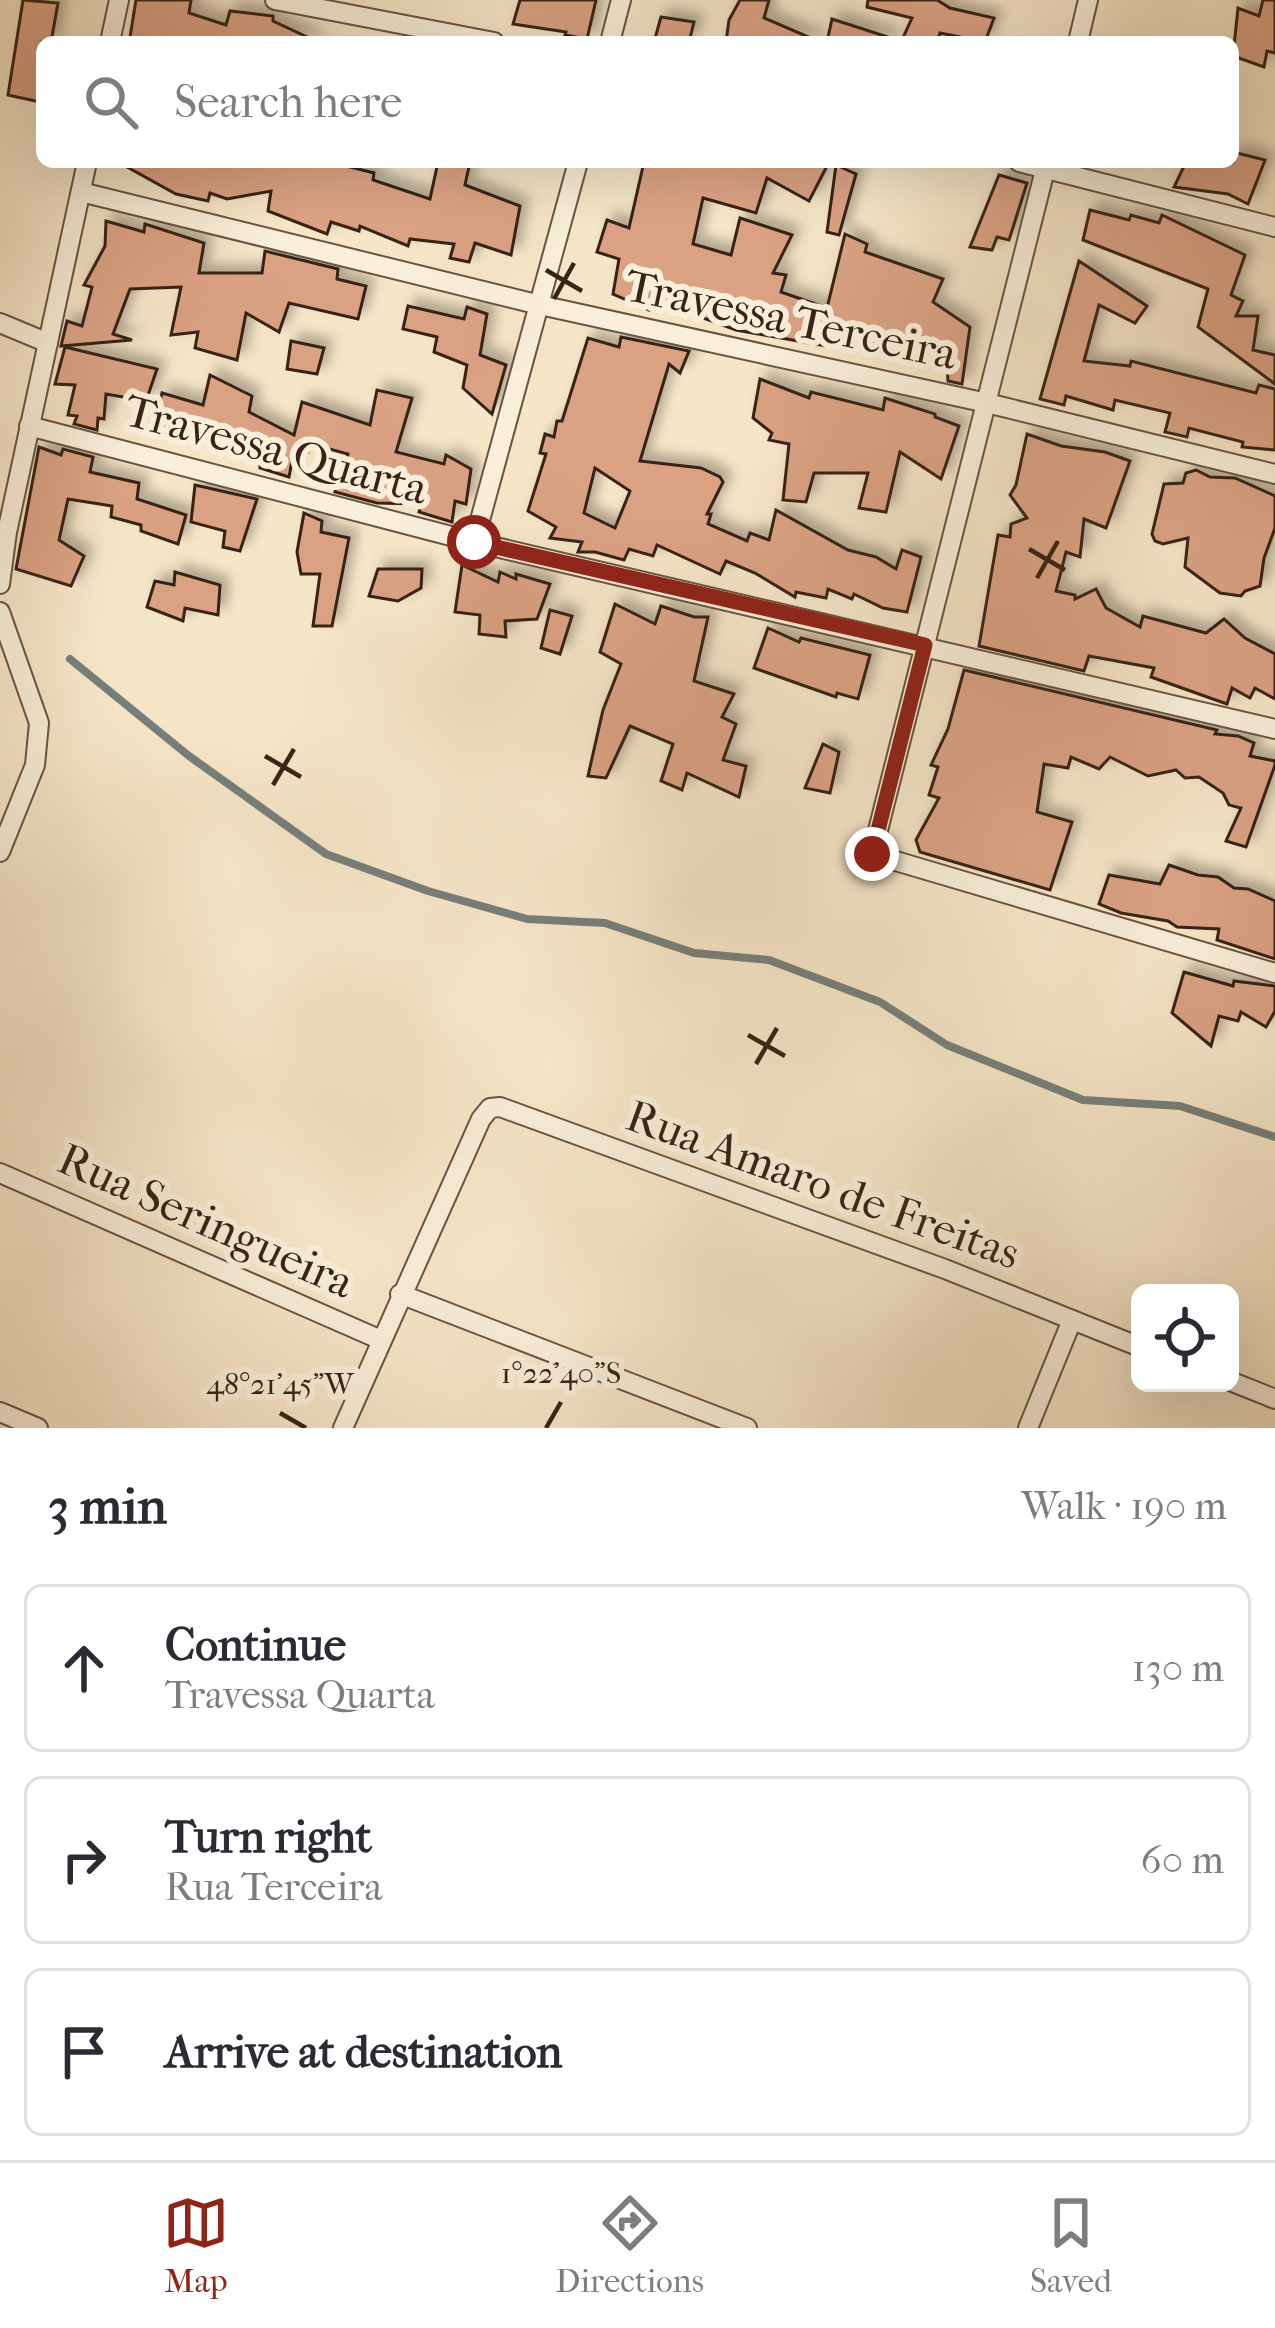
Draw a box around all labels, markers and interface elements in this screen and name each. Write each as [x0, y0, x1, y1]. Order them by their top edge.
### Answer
search box [36, 36, 1239, 168]
icon: search [78, 69, 144, 135]
text: Search here [174, 76, 402, 129]
street label: Travessa Terceira [621, 259, 963, 381]
street label: Travessa Quarta [119, 384, 434, 516]
route start [447, 515, 501, 569]
route end [845, 827, 899, 881]
street label: Rua Amaro de Freitas [619, 1089, 1027, 1281]
street label: Rua Seringueira [50, 1132, 363, 1310]
map controls [1131, 1284, 1239, 1392]
button: locate [1131, 1284, 1239, 1392]
text: 1°22'40"S [501, 1356, 621, 1391]
text: 48°21'45"W [206, 1367, 355, 1402]
text: 3 min [48, 1476, 167, 1536]
text: Walk · 190 m [1021, 1483, 1227, 1529]
text: Continue [165, 1619, 346, 1672]
icon: ahead [51, 1635, 117, 1701]
text: 130 m [1132, 1645, 1224, 1691]
text: Travessa Quarta [165, 1672, 435, 1718]
text: Turn right [165, 1811, 372, 1864]
icon: right [51, 1827, 117, 1893]
text: 60 m [1141, 1837, 1224, 1883]
text: Rua Terceira [165, 1864, 383, 1910]
icon: arrive [51, 2019, 117, 2085]
text: Arrive at destination [165, 2026, 562, 2079]
tab: Map [163, 2190, 229, 2301]
tab: Directions [555, 2190, 704, 2301]
tab: Saved [1030, 2190, 1112, 2301]

